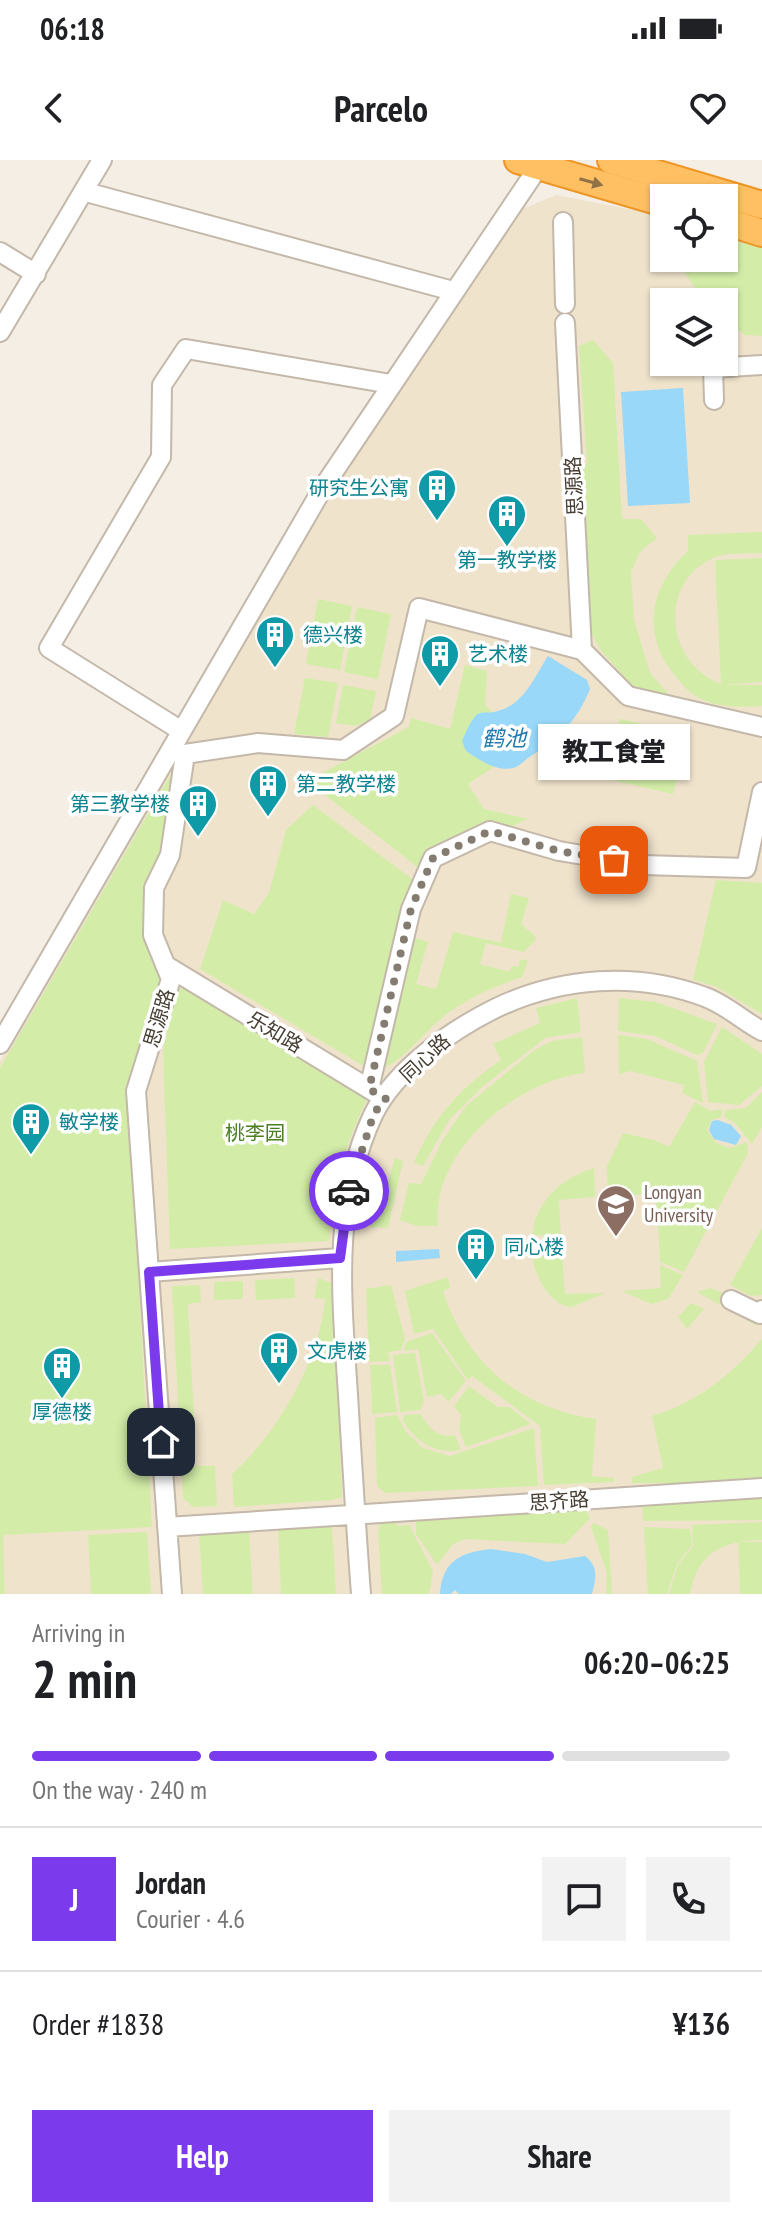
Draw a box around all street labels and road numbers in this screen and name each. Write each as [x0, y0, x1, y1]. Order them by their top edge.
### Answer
street label: 思源路 [559, 455, 589, 517]
street label: 思源路 [138, 986, 180, 1050]
street label: 乐知路 [243, 1005, 307, 1059]
street label: 同心路 [394, 1028, 456, 1088]
street label: 思齐路 [528, 1486, 590, 1516]

